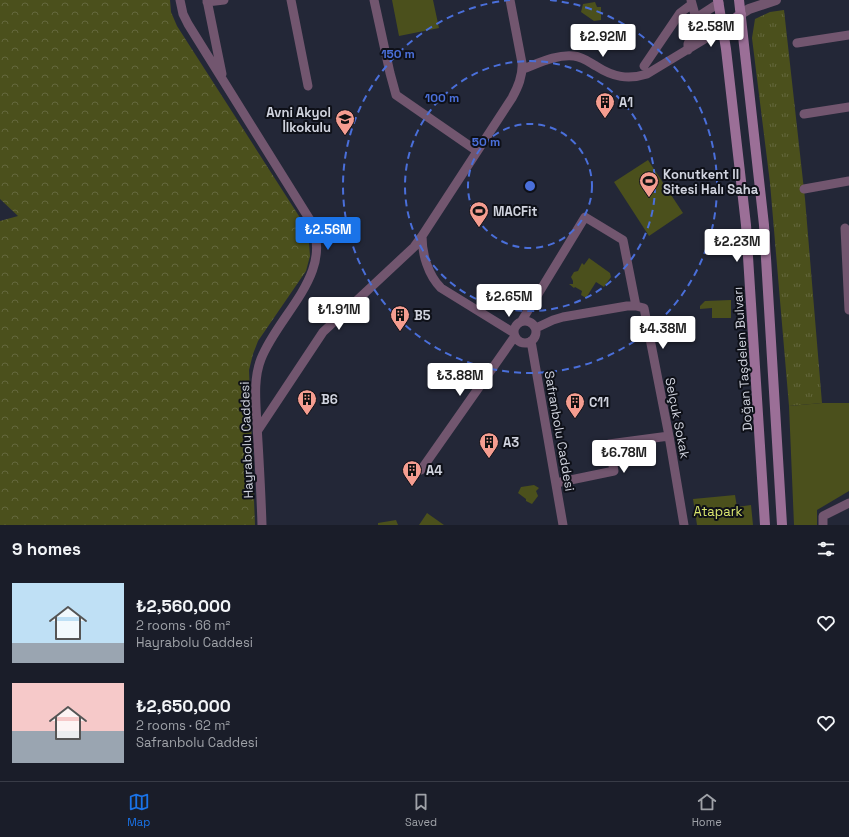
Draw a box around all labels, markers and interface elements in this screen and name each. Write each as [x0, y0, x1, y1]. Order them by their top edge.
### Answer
pin: ₺2.58M [678, 14, 744, 48]
text: ₺2.58M [688, 18, 734, 35]
pin: ₺2.92M [570, 24, 636, 58]
text: ₺2.92M [580, 28, 626, 45]
text: 150 m [381, 46, 415, 62]
text: 100 m [425, 90, 459, 106]
building icon: A1 [594, 91, 616, 119]
place label: A1 [619, 94, 633, 111]
place label: Avni Akyol İlkokulu [266, 104, 331, 136]
school or university icon: Avni Akyol İlkokulu [334, 108, 356, 136]
text: 50 m [472, 134, 500, 150]
place label: Konutkent II Sitesi Halı Saha [663, 166, 759, 198]
sports icon: Konutkent II Sitesi Halı Saha [638, 170, 660, 198]
centre of rings [523, 179, 537, 193]
sports icon: MACFit [468, 200, 490, 228]
place label: MACFit [493, 203, 537, 220]
pin: ₺2.56M [295, 217, 361, 251]
text: ₺2.56M [305, 221, 351, 238]
pin: ₺2.23M [704, 229, 770, 263]
text: ₺2.23M [714, 233, 760, 250]
pin: ₺2.65M [476, 284, 542, 318]
street label: Doğan Taşdelen Bulvarı [729, 286, 756, 432]
text: ₺2.65M [486, 288, 532, 305]
pin: ₺1.91M [306, 297, 372, 331]
text: ₺1.91M [317, 301, 361, 318]
building icon: B5 [389, 304, 411, 332]
place label: B5 [414, 307, 431, 324]
pin: ₺4.38M [630, 316, 696, 350]
text: ₺4.38M [639, 320, 687, 337]
pin: ₺3.88M [427, 363, 493, 397]
text: ₺3.88M [437, 367, 483, 384]
street label: Safranbolu Caddesi [541, 370, 578, 493]
street label: Selçuk Sokak [661, 376, 694, 460]
street label: Hayrabolu Caddesi [236, 381, 257, 499]
building icon: B6 [296, 388, 318, 416]
place label: B6 [321, 391, 338, 408]
building icon: C11 [564, 391, 586, 419]
place label: C11 [589, 394, 609, 411]
building icon: A3 [478, 431, 500, 459]
place label: A3 [503, 434, 519, 451]
pin: ₺6.78M [591, 440, 657, 474]
text: ₺6.78M [601, 444, 647, 461]
building icon: A4 [401, 459, 423, 487]
place label: A4 [426, 462, 443, 479]
park label: Atapark [693, 503, 743, 520]
text: 9 homes [12, 538, 81, 560]
icon: filters [815, 538, 837, 560]
text: ₺2,560,000 [136, 595, 231, 617]
icon: home [44, 599, 92, 647]
icon: heart [815, 612, 837, 634]
text: 2 rooms · 66 m² [136, 617, 230, 634]
text: Hayrabolu Caddesi [136, 634, 253, 651]
text: ₺2,650,000 [136, 695, 231, 717]
icon: home [44, 699, 92, 747]
icon: heart [815, 712, 837, 734]
text: 2 rooms · 62 m² [136, 717, 230, 734]
text: Safranbolu Caddesi [136, 734, 258, 751]
tab: Map [127, 791, 150, 829]
tab: Saved [405, 791, 437, 829]
tab: Home [692, 791, 722, 829]

